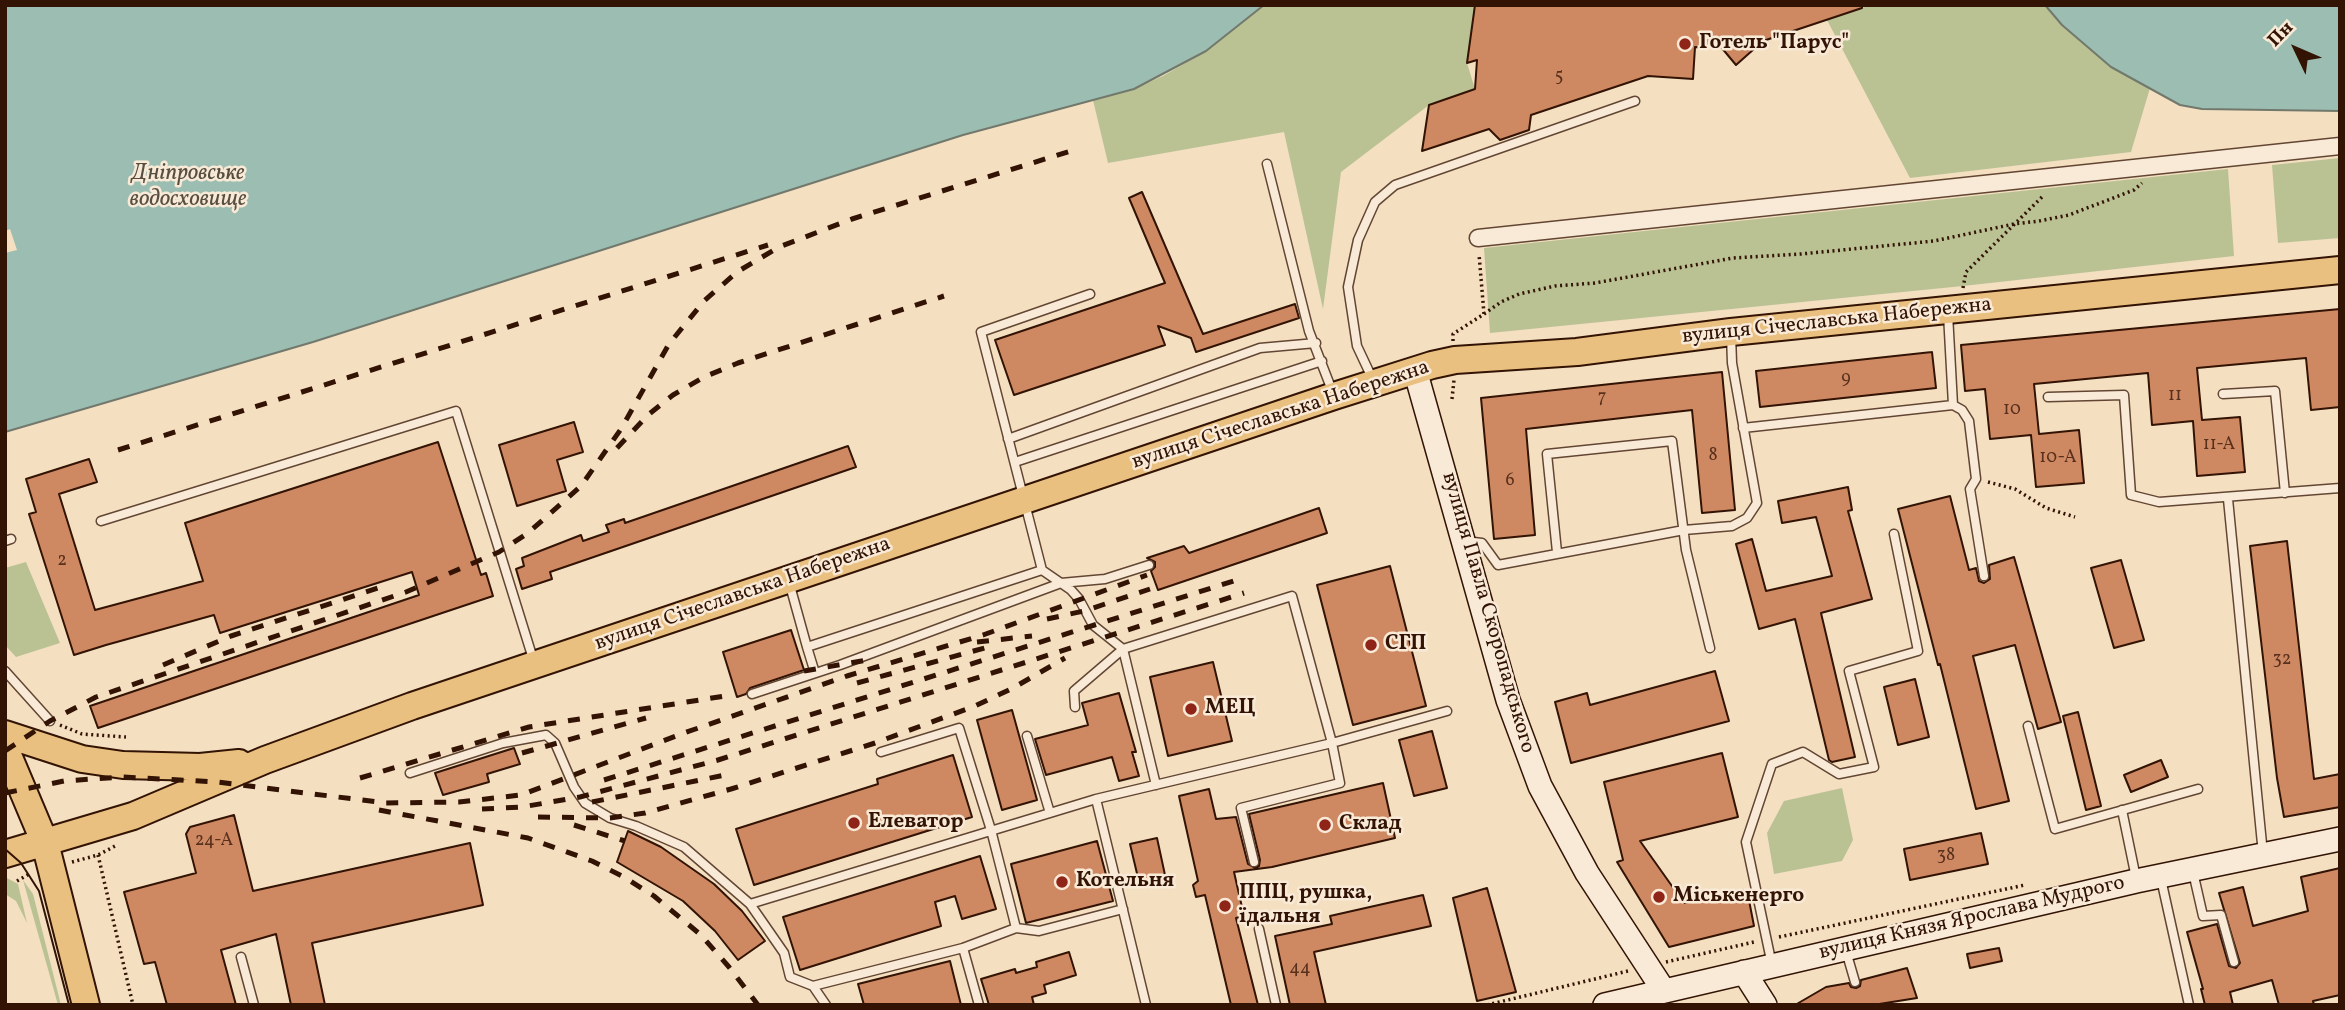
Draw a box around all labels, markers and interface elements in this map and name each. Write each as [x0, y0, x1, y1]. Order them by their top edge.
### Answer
north arrow [2261, 14, 2331, 84]
text: Пн [2262, 16, 2300, 53]
place label: Готель "Парус" [1699, 31, 1849, 57]
marker: Готель "Парус" [1677, 36, 1693, 52]
house number: 5 [1555, 67, 1563, 89]
water label: Дніпровське водосховище [130, 161, 246, 215]
street label: вулиця Січеславська Набережна [1681, 293, 1993, 351]
street label: вулиця Січеславська Набережна [1129, 356, 1433, 476]
house number: 9 [1841, 369, 1851, 391]
house number: 11 [2168, 386, 2182, 408]
house number: 7 [1598, 388, 1606, 410]
house number: 10 [2003, 400, 2021, 422]
house number: 11-А [2203, 435, 2235, 457]
house number: 8 [1708, 446, 1718, 468]
house number: 10-А [2039, 448, 2077, 470]
street label: вулиця Павла Скоропадського [1435, 470, 1539, 756]
house number: 6 [1505, 471, 1515, 493]
street label: вулиця Січеславська Набережна [592, 532, 894, 658]
house number: 2 [57, 551, 67, 573]
place label: СГП [1385, 632, 1426, 658]
marker: СГП [1363, 637, 1379, 653]
house number: 32 [2273, 650, 2291, 672]
place label: МЕЦ [1205, 696, 1256, 722]
marker: МЕЦ [1183, 701, 1199, 717]
place label: Елеватор [868, 810, 964, 836]
place label: Склад [1339, 812, 1402, 838]
marker: Елеватор [846, 815, 862, 831]
marker: Склад [1317, 817, 1333, 833]
house number: 24-А [195, 831, 233, 853]
house number: 38 [1937, 846, 1955, 868]
place label: Котельня [1076, 869, 1174, 895]
street label: вулиця Князя Ярослава Мудрого [1817, 872, 2127, 966]
marker: Котельня [1054, 874, 1070, 890]
place label: ППЦ, рушка, їдальня [1239, 881, 1372, 931]
place label: Міськенерго [1673, 884, 1804, 910]
marker: Міськенерго [1651, 889, 1667, 905]
marker: ППЦ, рушка, їдальня [1217, 898, 1233, 914]
house number: 44 [1289, 959, 1311, 981]

